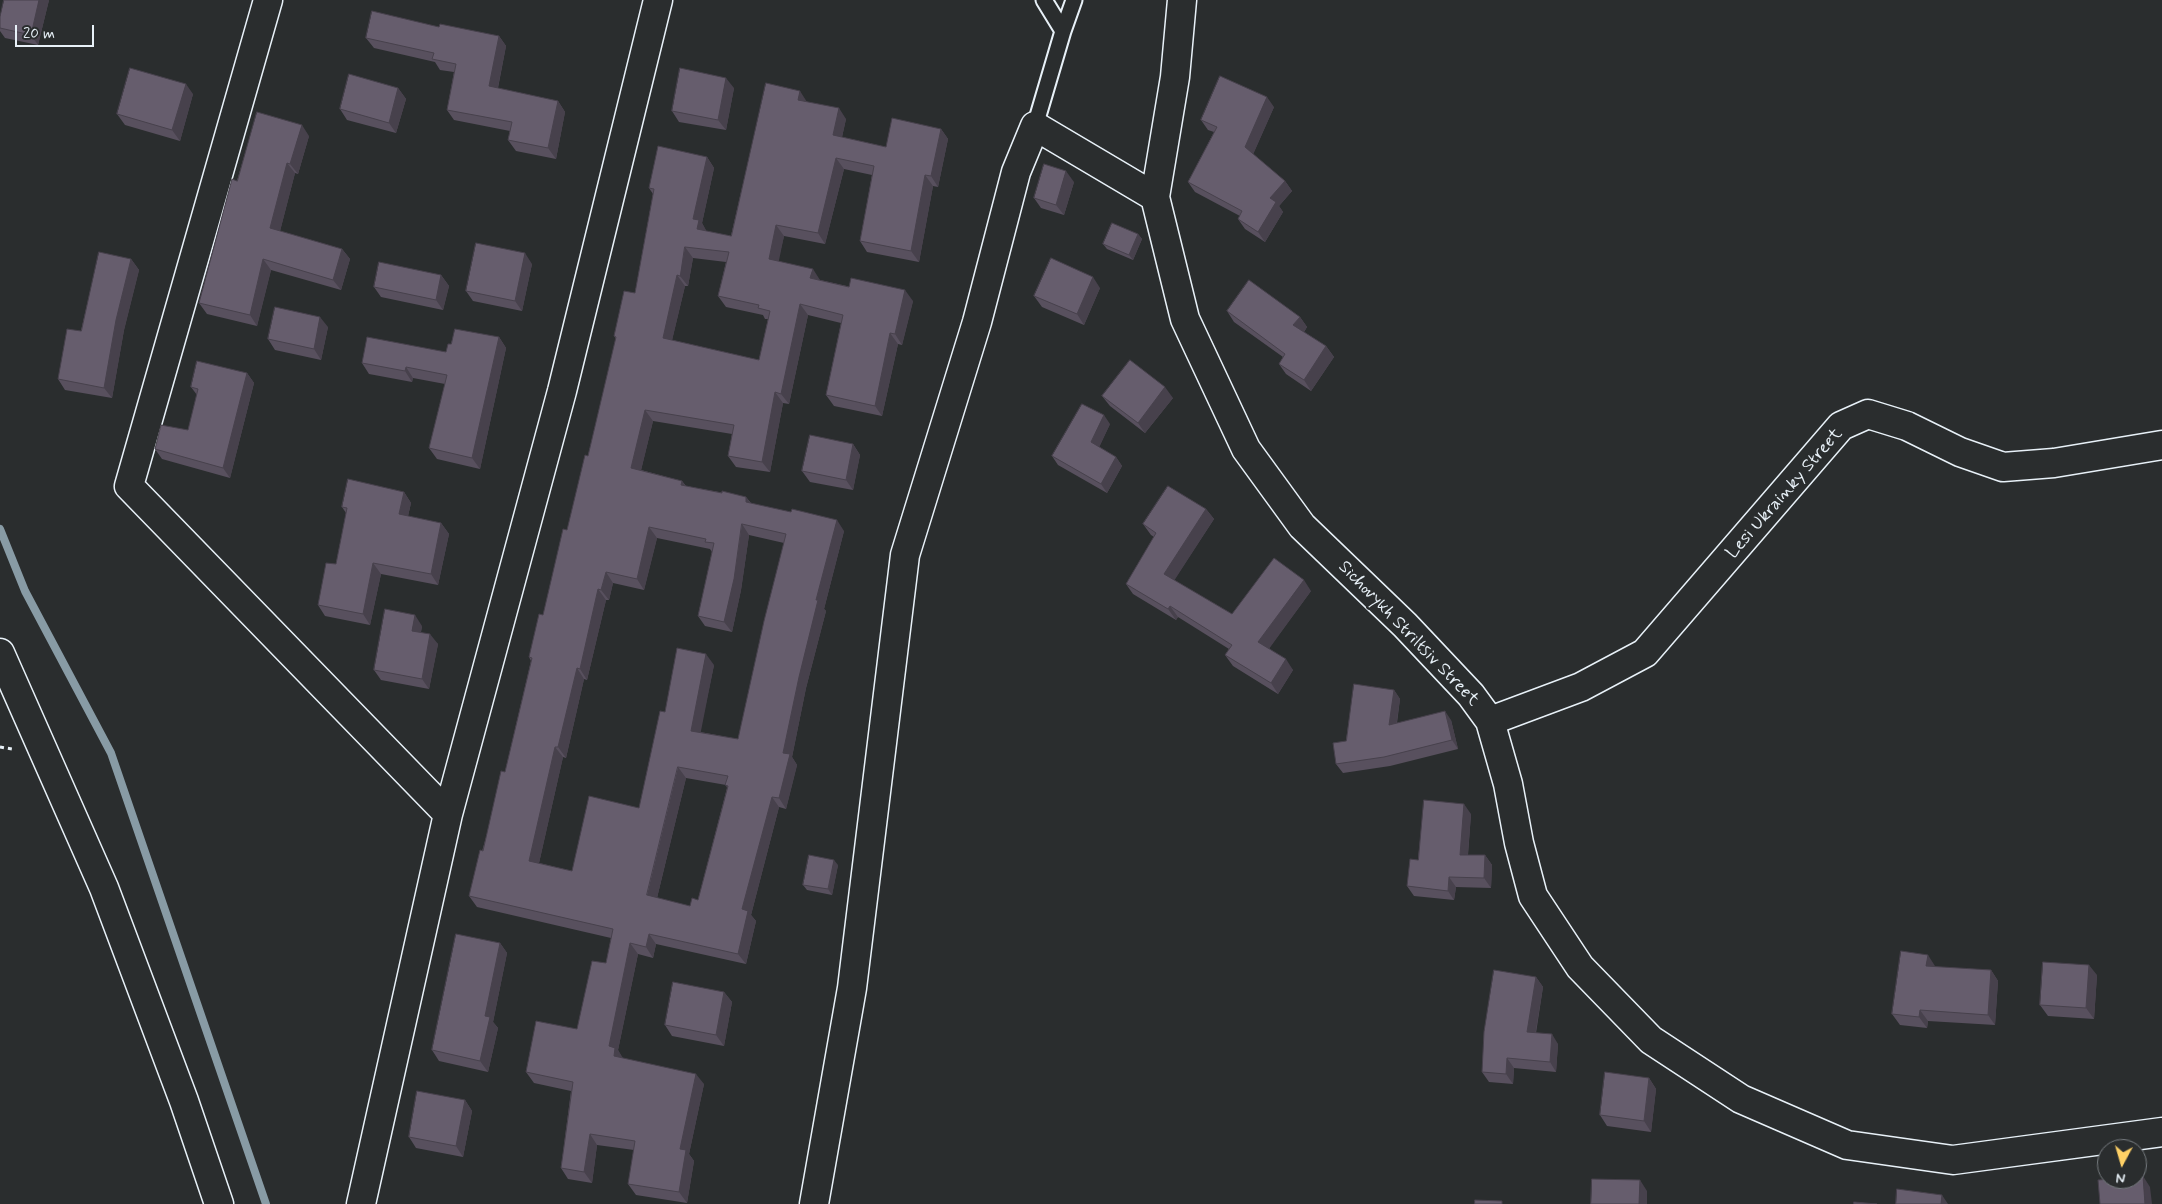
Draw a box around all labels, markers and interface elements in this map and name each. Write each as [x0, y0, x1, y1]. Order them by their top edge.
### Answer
scale bar [18, 15, 96, 47]
text: 20 m [23, 24, 55, 44]
street label: Lesi Ukrainky Street [1722, 424, 1848, 564]
street label: Sichovykh Striltsiv Street [1333, 557, 1483, 711]
north arrow [2097, 1139, 2147, 1189]
text: N [2115, 1168, 2126, 1187]

